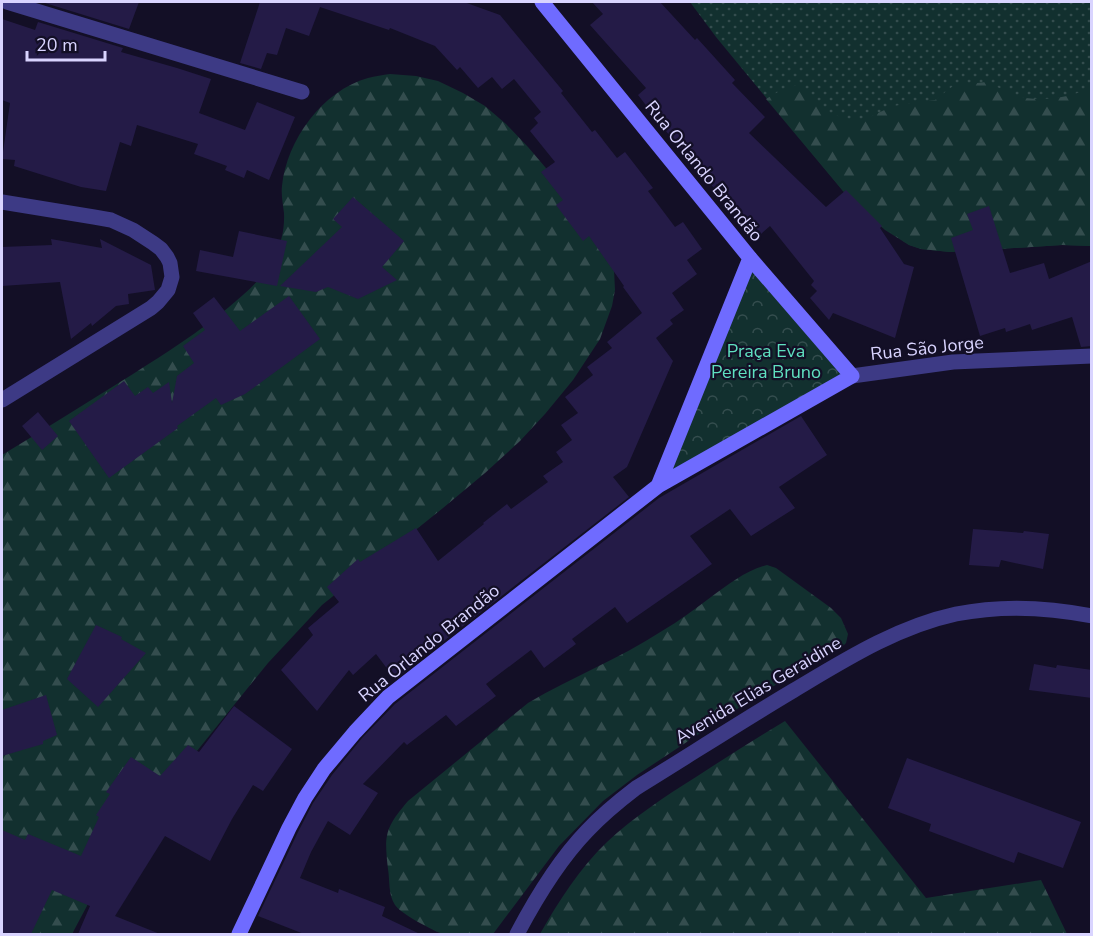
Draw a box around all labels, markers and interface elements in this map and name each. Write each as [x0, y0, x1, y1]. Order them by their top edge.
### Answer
scale bar [27, 24, 105, 62]
text: 20 m [36, 33, 78, 57]
street label: Rua Orlando Brandão [640, 95, 768, 247]
street label: Rua São Jorge [869, 330, 985, 366]
park label: Praça Eva Pereira Bruno [711, 339, 821, 384]
street label: Rua Orlando Brandão [353, 579, 505, 707]
street label: Avenida Elias Geraidine [670, 631, 846, 749]

